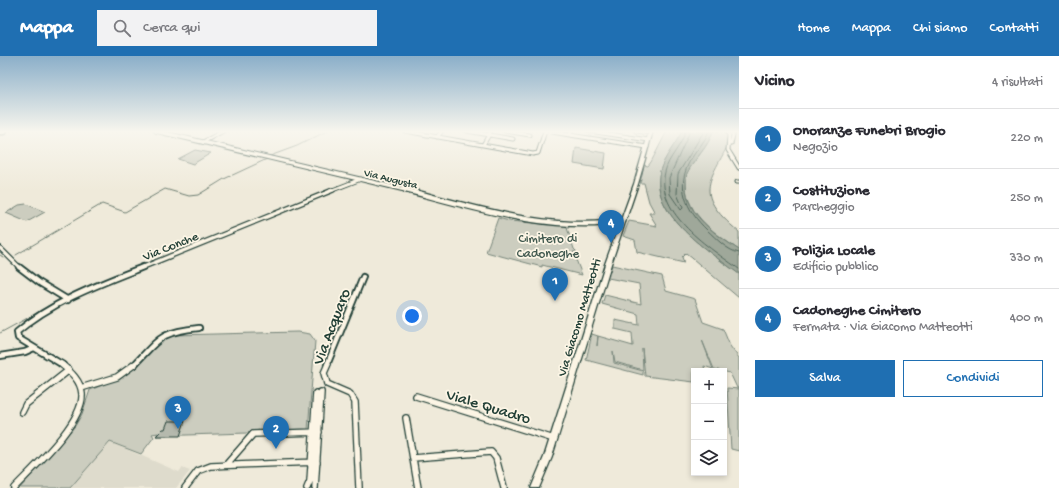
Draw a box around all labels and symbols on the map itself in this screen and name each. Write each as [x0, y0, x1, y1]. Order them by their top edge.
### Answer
street label: Via Augusta [361, 167, 419, 193]
pin: 4 [598, 210, 624, 243]
street label: Via Conche [140, 229, 201, 266]
park label: Cimitero di Cadoneghe [517, 232, 580, 262]
street label: Via Giacomo Matteotti [555, 257, 606, 379]
pin: 1 [542, 268, 568, 301]
street label: Via Acquaro [310, 287, 356, 369]
your location [402, 306, 422, 326]
street label: Viale Quadro [442, 386, 533, 430]
pin: 3 [165, 396, 191, 429]
pin: 2 [263, 416, 289, 449]

